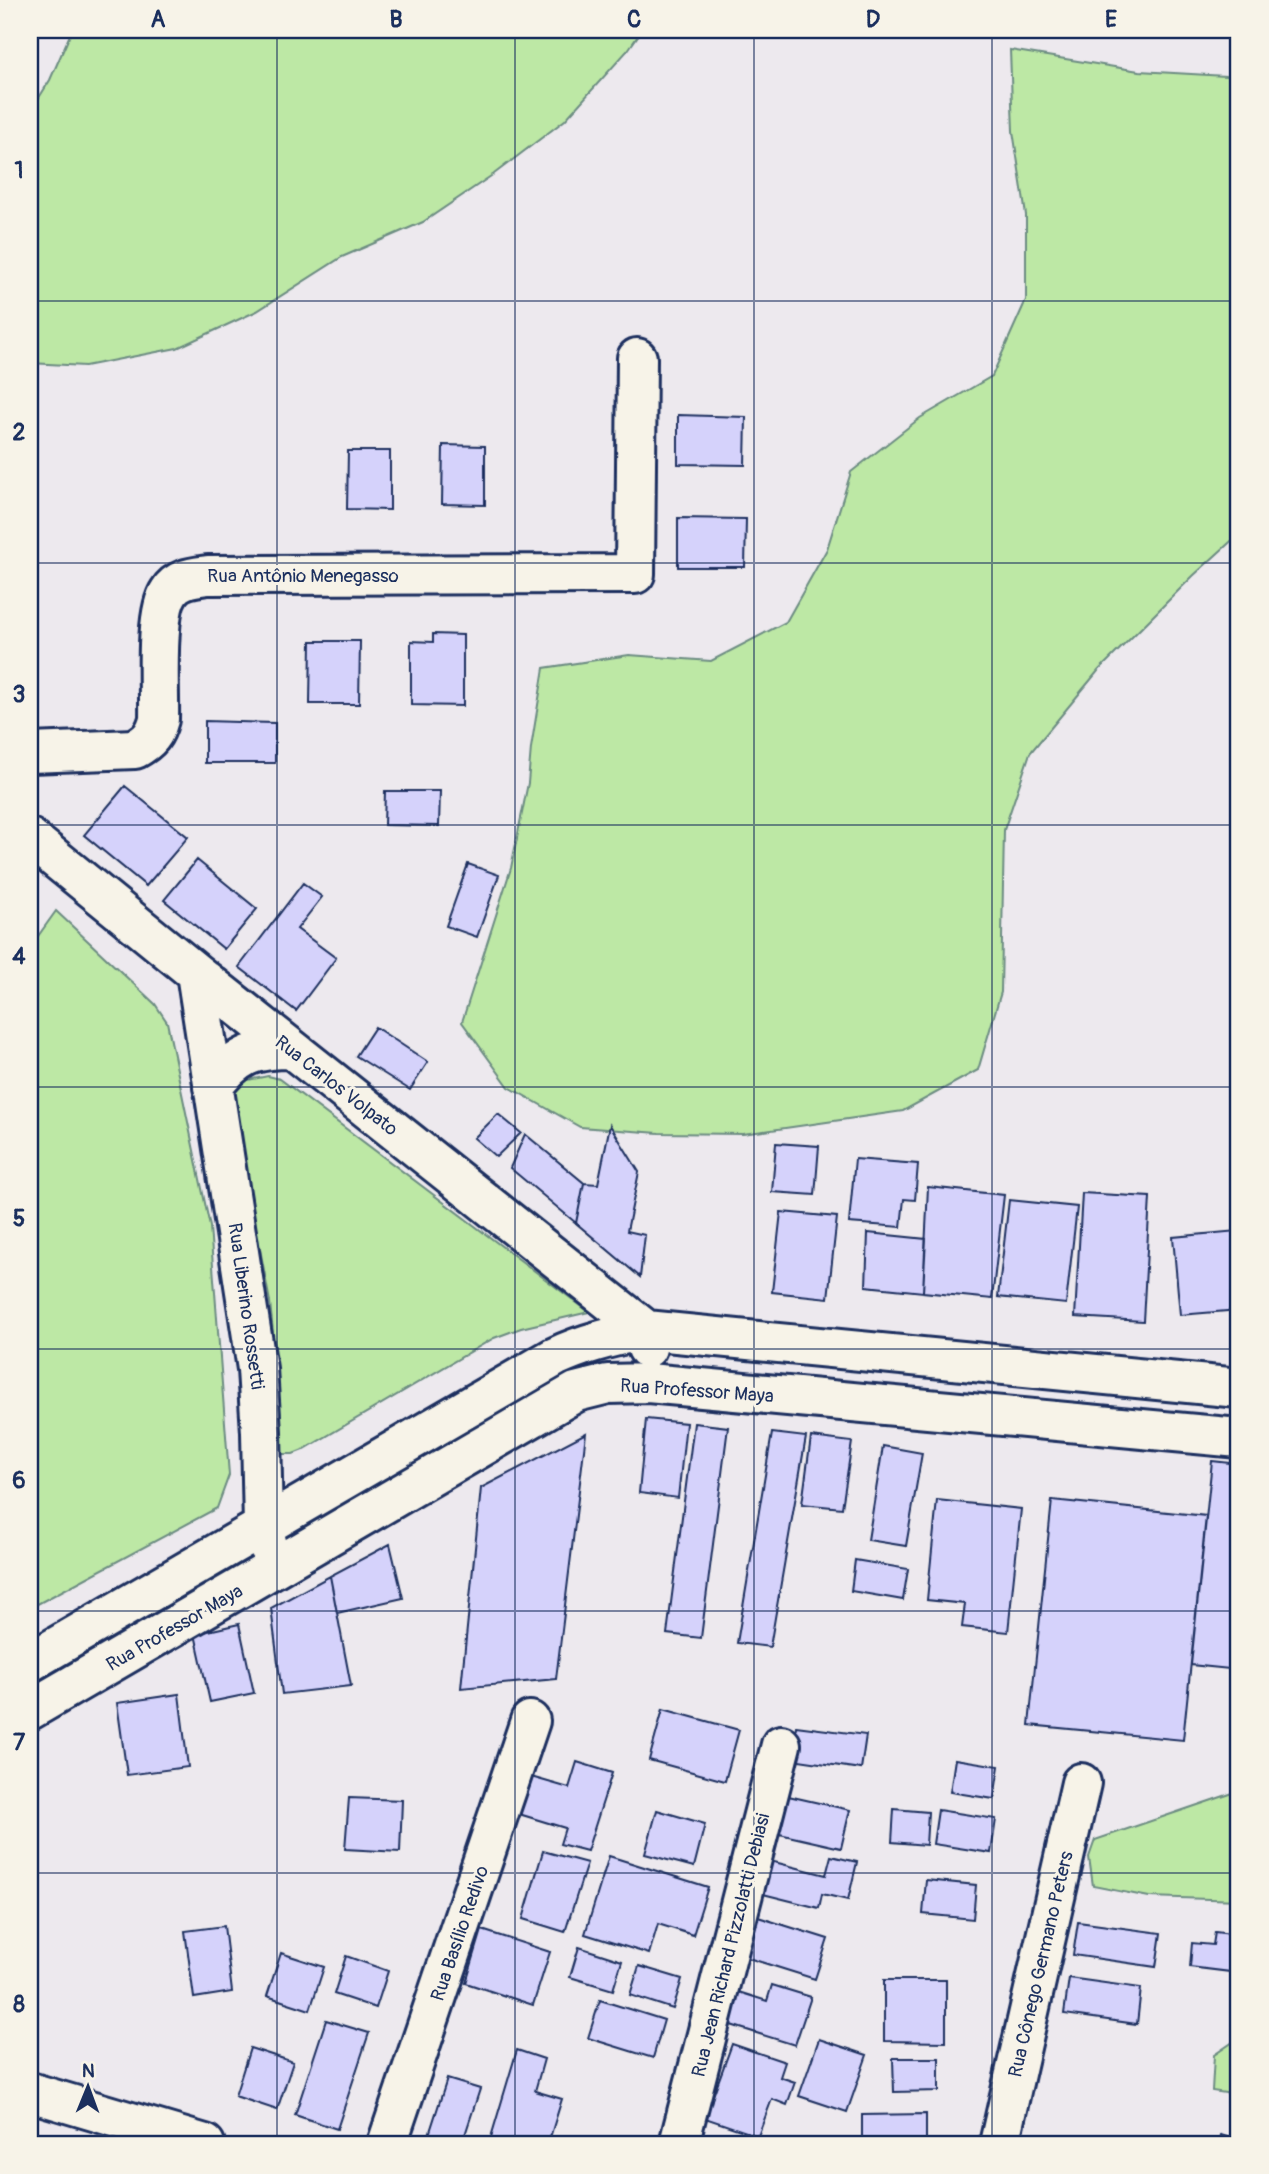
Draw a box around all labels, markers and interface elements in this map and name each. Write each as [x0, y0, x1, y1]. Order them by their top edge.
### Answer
text: A [151, 5, 166, 34]
text: B [389, 5, 403, 34]
text: C [627, 5, 641, 34]
text: D [866, 5, 880, 34]
text: E [1105, 5, 1117, 34]
text: 1 [15, 156, 24, 185]
text: 2 [13, 418, 26, 447]
street label: Rua Antônio Menegasso [207, 564, 399, 588]
text: 3 [13, 680, 25, 709]
text: 4 [12, 942, 26, 971]
street label: Rua Carlos Volpato [270, 1030, 403, 1141]
text: 5 [13, 1204, 25, 1233]
street label: Rua Liberino Rossetti [222, 1221, 270, 1391]
street label: Rua Professor Maya [619, 1374, 775, 1408]
text: 6 [12, 1466, 26, 1495]
street label: Rua Professor Maya [102, 1579, 247, 1677]
text: 7 [13, 1728, 26, 1757]
street label: Rua Jean Richard Pizzolatti Debiasi [687, 1811, 775, 2080]
street label: Rua Cônego Germano Peters [1003, 1848, 1079, 2080]
street label: Rua Basílio Redivo [426, 1863, 494, 2004]
text: 8 [13, 1990, 25, 2019]
north arrow [52, 2052, 122, 2122]
text: N [82, 2059, 95, 2083]

